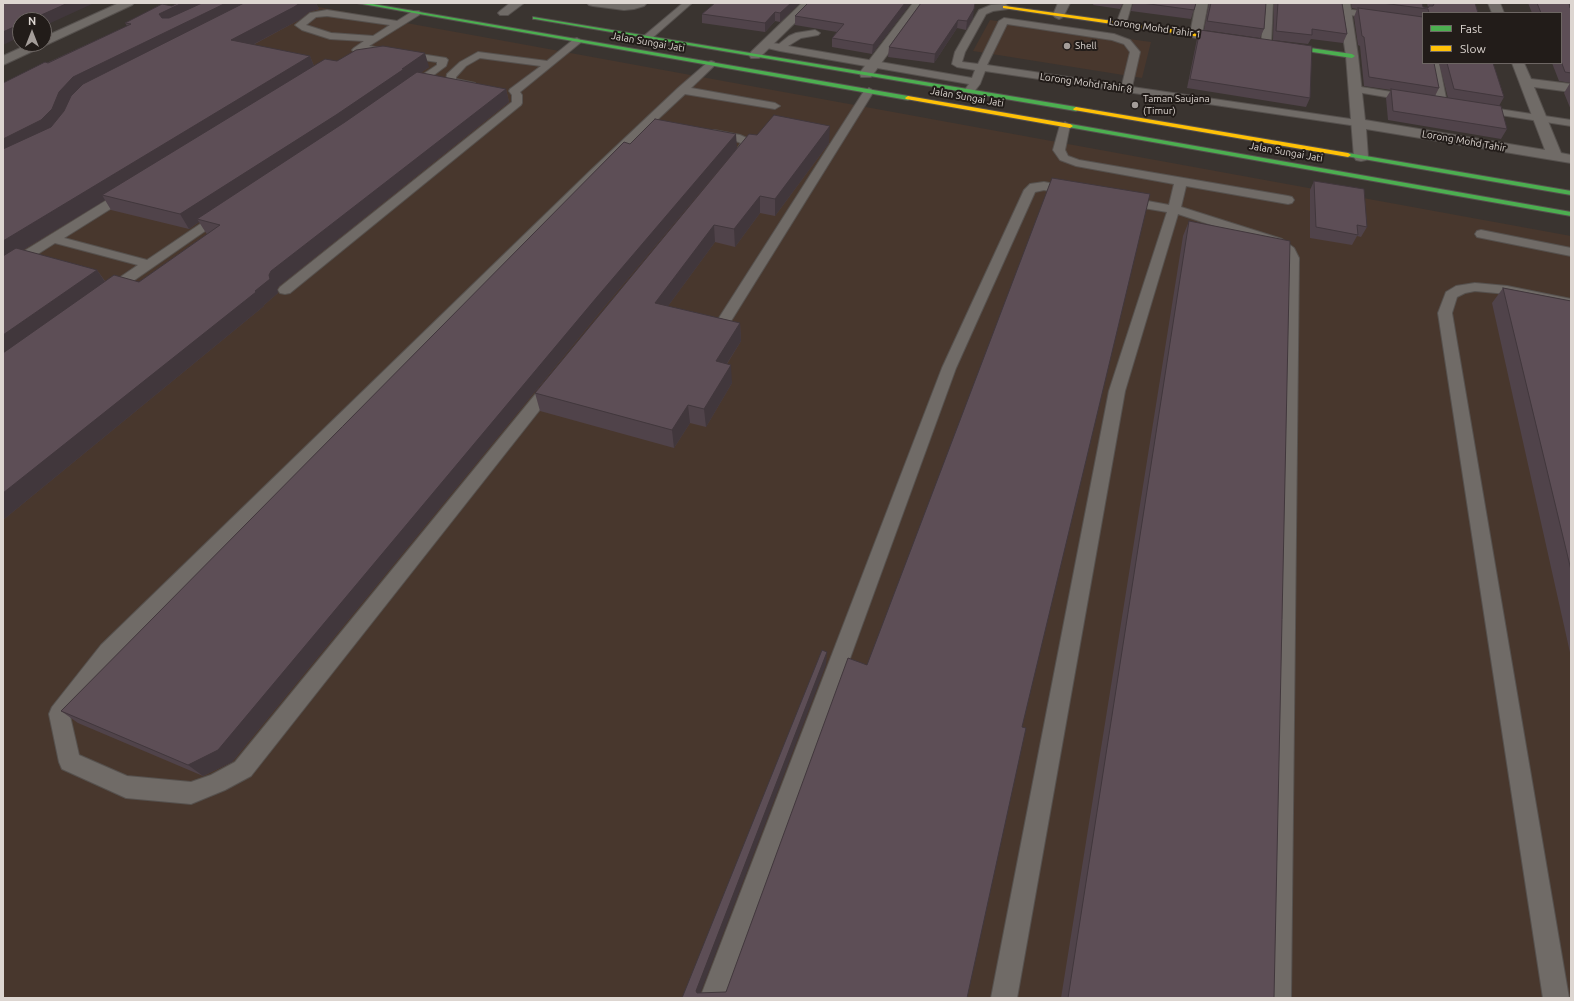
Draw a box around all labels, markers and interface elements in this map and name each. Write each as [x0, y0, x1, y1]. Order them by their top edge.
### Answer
north arrow [12, 12, 52, 52]
legend [1422, 12, 1562, 64]
text: N [28, 15, 36, 27]
street label: Lorong Mohd Tahir 1 [1108, 16, 1202, 40]
text: Fast [1460, 22, 1482, 35]
street label: Jalan Sungai Jati [610, 30, 686, 54]
place label: Shell [1075, 40, 1097, 52]
marker: Shell [1062, 41, 1072, 51]
text: Slow [1460, 42, 1486, 55]
street label: Lorong Mohd Tahir 8 [1039, 71, 1133, 95]
street label: Jalan Sungai Jati [929, 85, 1005, 109]
place label: Taman Saujana (Timur) [1143, 93, 1210, 116]
marker: Taman Saujana (Timur) [1130, 100, 1140, 110]
street label: Lorong Mohd Tahir [1421, 128, 1507, 154]
street label: Jalan Sungai Jati [1248, 140, 1324, 164]

